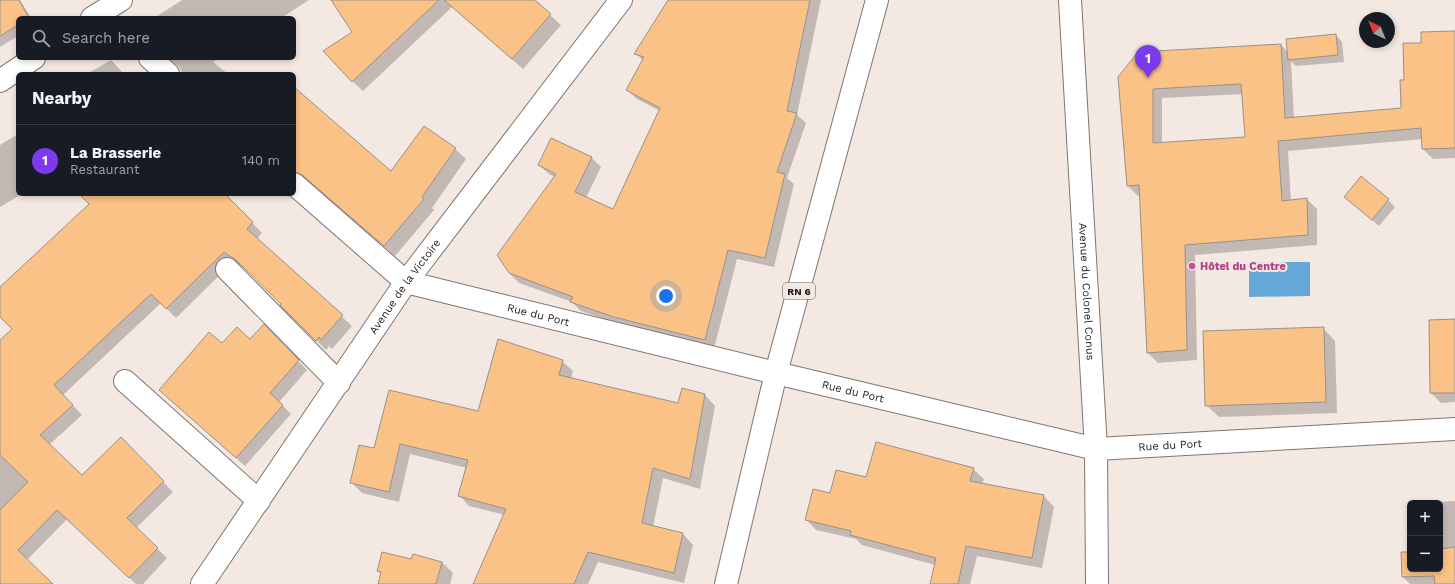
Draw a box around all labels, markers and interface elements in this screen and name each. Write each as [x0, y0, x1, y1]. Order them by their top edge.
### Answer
north arrow [1359, 12, 1395, 48]
search box [16, 16, 296, 60]
icon: search [30, 27, 52, 49]
text: Search here [62, 29, 150, 47]
pin: 1 [1135, 45, 1161, 78]
text: Nearby [32, 88, 91, 108]
text: La Brasserie [70, 144, 161, 162]
text: 1 [42, 153, 48, 168]
text: 140 m [242, 153, 280, 168]
text: Restaurant [70, 162, 140, 177]
street label: Avenue du Colonel Conus [1076, 222, 1097, 361]
street label: Avenue de la Victoire [367, 237, 443, 337]
place label: Hôtel du Centre [1200, 260, 1286, 273]
marker: Hôtel du Centre [1187, 261, 1197, 271]
road number: RN 6 [783, 283, 815, 299]
your location [656, 286, 676, 306]
street label: Rue du Port [506, 301, 571, 329]
street label: Rue du Port [820, 378, 886, 406]
street label: Rue du Port [1138, 437, 1203, 454]
map controls [1407, 500, 1443, 572]
button: + [1407, 500, 1443, 536]
button: − [1407, 536, 1443, 572]

